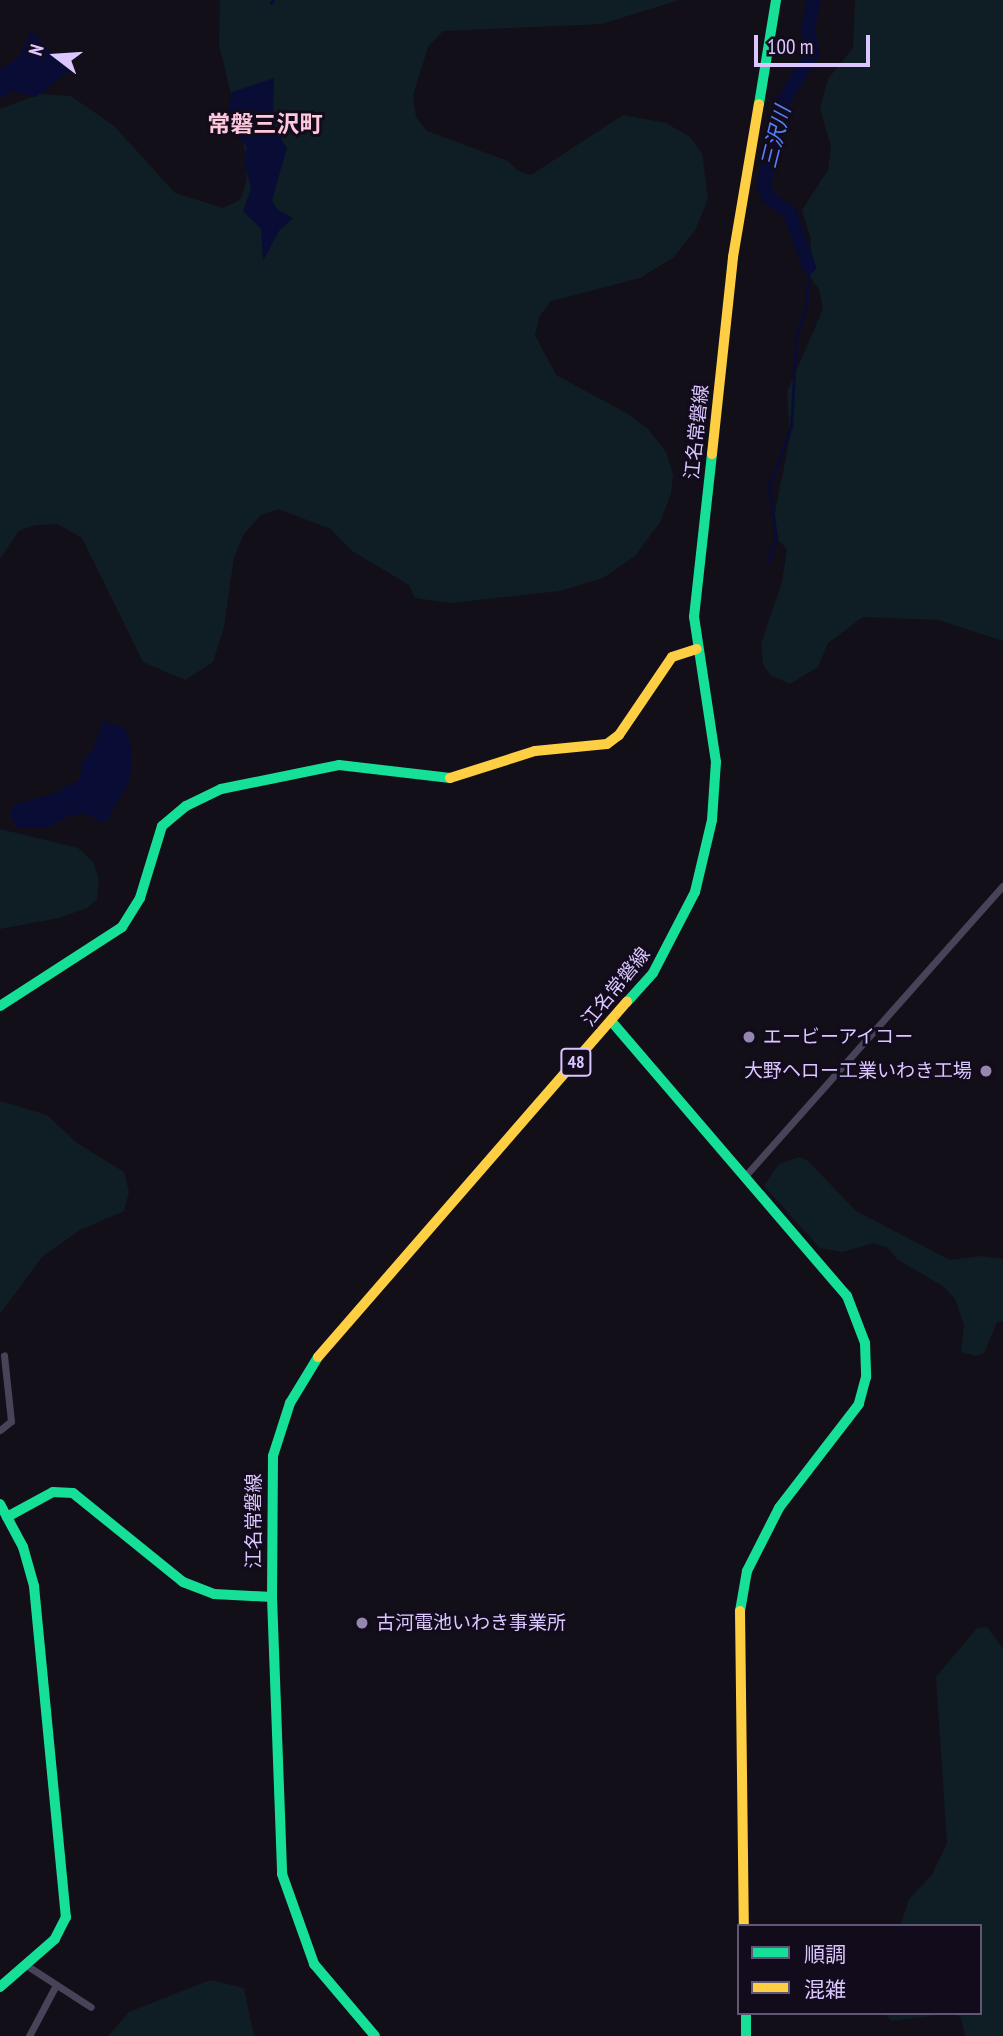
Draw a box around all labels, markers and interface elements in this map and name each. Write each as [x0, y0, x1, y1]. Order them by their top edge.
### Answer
north arrow [21, 21, 91, 91]
scale bar [758, 21, 874, 65]
text: 100 m [767, 33, 813, 60]
text: N [23, 41, 49, 58]
water label: 三沢川 [756, 103, 796, 171]
district label: 常磐三沢町 [208, 110, 322, 138]
street label: 江名常磐線 [681, 384, 713, 480]
street label: 江名常磐線 [577, 943, 655, 1031]
place label: エービーアイコー [763, 1026, 915, 1048]
marker: エービーアイコー [741, 1029, 757, 1045]
road number: 48 [560, 1048, 592, 1077]
place label: 大野ヘロー工業いわき工場 [744, 1060, 972, 1082]
marker: 大野ヘロー工業いわき工場 [978, 1063, 994, 1079]
street label: 江名常磐線 [243, 1474, 265, 1568]
place label: 古河電池いわき事業所 [376, 1612, 566, 1634]
marker: 古河電池いわき事業所 [354, 1615, 370, 1631]
legend [737, 1924, 982, 2015]
text: 順調 [804, 1941, 846, 1968]
text: 混雑 [804, 1976, 846, 2003]

